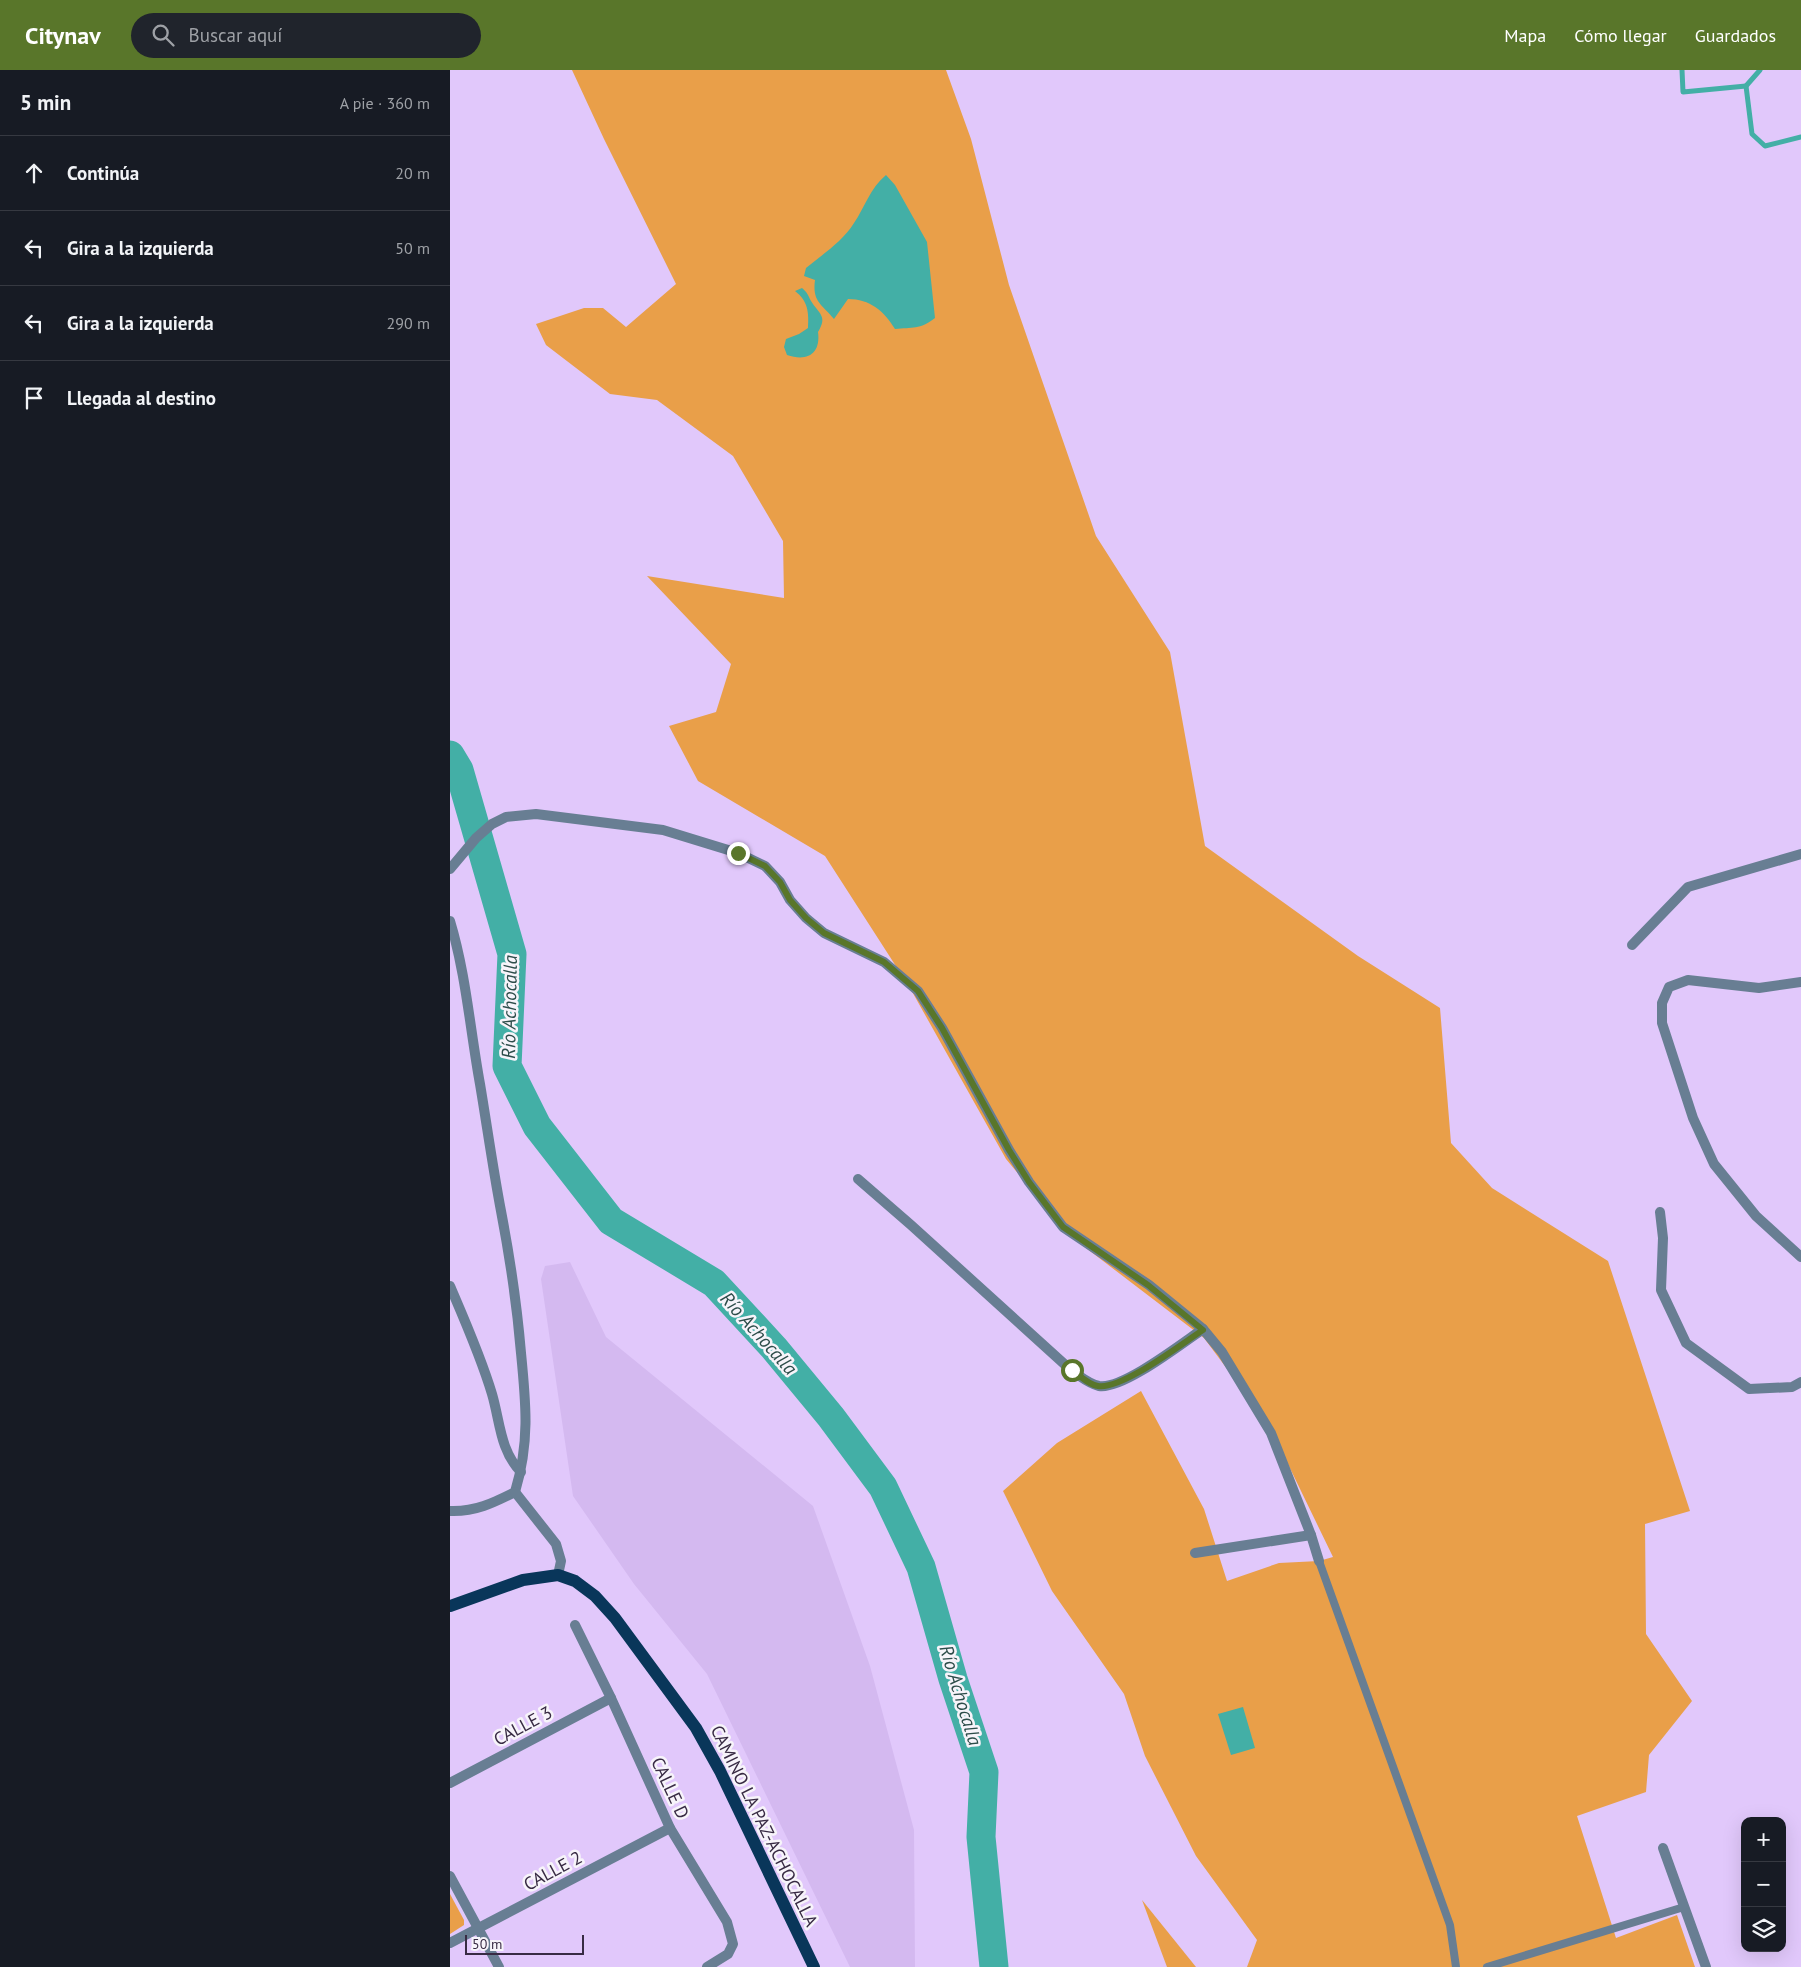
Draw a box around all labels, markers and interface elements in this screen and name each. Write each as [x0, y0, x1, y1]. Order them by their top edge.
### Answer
search box [131, 13, 481, 58]
text: Citynav [25, 20, 101, 51]
icon: search [149, 21, 177, 49]
text: Buscar aquí [189, 23, 282, 47]
text: Mapa [1504, 24, 1546, 47]
text: Cómo llegar [1574, 24, 1667, 47]
text: Guardados [1695, 24, 1776, 47]
text: 5 min [20, 89, 71, 116]
text: A pie · 360 m [340, 93, 430, 113]
icon: ahead [20, 159, 48, 187]
text: Continúa [67, 161, 139, 185]
text: 20 m [395, 163, 430, 183]
icon: left [20, 234, 48, 262]
text: Gira a la izquierda [67, 236, 214, 260]
text: 50 m [395, 238, 430, 258]
icon: left [20, 309, 48, 337]
text: Gira a la izquierda [67, 311, 214, 335]
text: 290 m [387, 313, 430, 333]
icon: arrive [20, 384, 48, 412]
text: Llegada al destino [67, 386, 216, 410]
route end [727, 842, 750, 865]
water label: Río Achocalla [496, 954, 522, 1059]
water label: Río Achocalla [715, 1286, 803, 1380]
route start [1061, 1359, 1084, 1382]
water label: Río Achocalla [934, 1642, 988, 1749]
street label: CALLE 3 [489, 1701, 556, 1751]
street label: CAMINO LA PAZ-ACHOCALLA [706, 1721, 823, 1931]
street label: CALLE D [646, 1753, 695, 1822]
map controls [1741, 1817, 1786, 1952]
button: + [1741, 1817, 1786, 1862]
street label: CALLE 2 [519, 1846, 586, 1896]
button: − [1741, 1862, 1786, 1907]
button: layers [1741, 1907, 1786, 1952]
scale bar [465, 1932, 584, 1955]
text: 50 m [472, 1935, 502, 1953]

